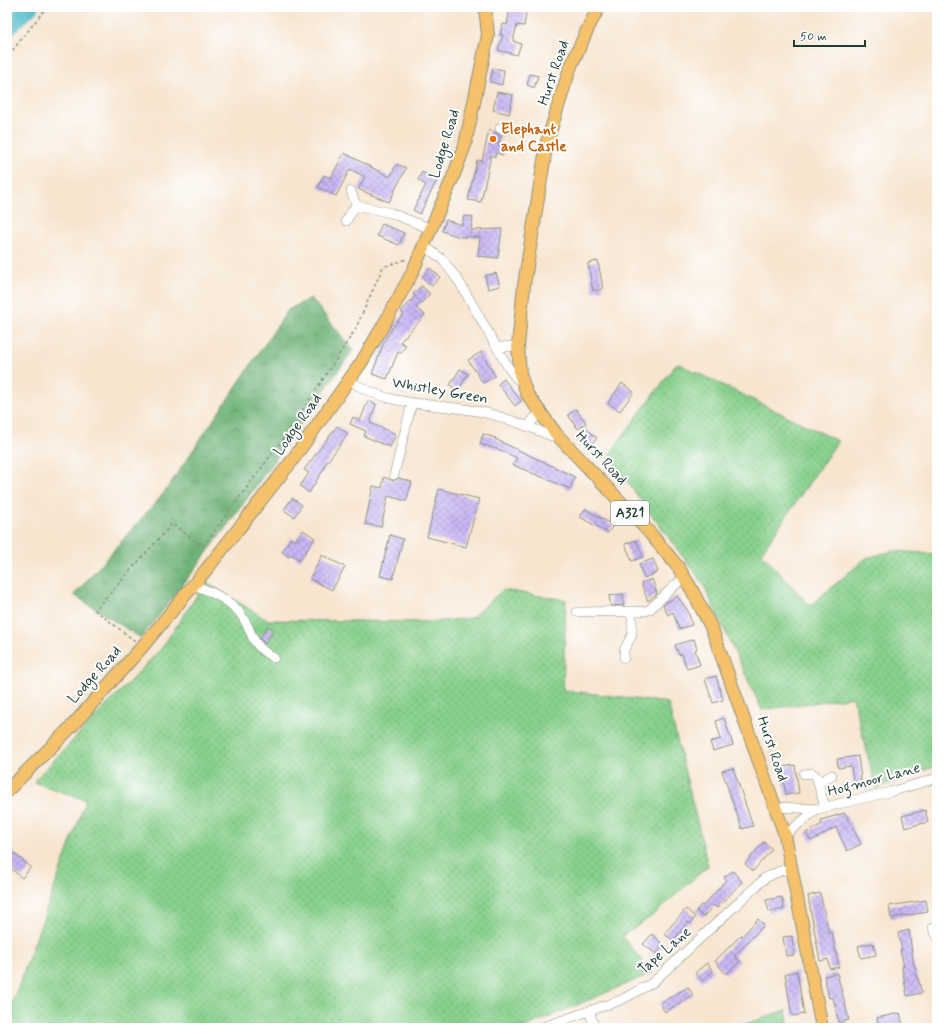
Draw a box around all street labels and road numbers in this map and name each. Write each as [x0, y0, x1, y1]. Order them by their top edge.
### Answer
street label: Hurst Road [534, 38, 574, 108]
street label: Lodge Road [425, 107, 466, 181]
street label: Whistley Green [390, 373, 490, 409]
street label: Lodge Road [269, 390, 328, 461]
street label: Hurst Road [571, 426, 631, 490]
road number: A321 [611, 501, 649, 525]
street label: Lodge Road [64, 642, 127, 709]
street label: Hurst Road [752, 714, 792, 784]
street label: Hogmoor Lane [825, 758, 923, 803]
street label: Tape Lane [634, 922, 696, 980]

